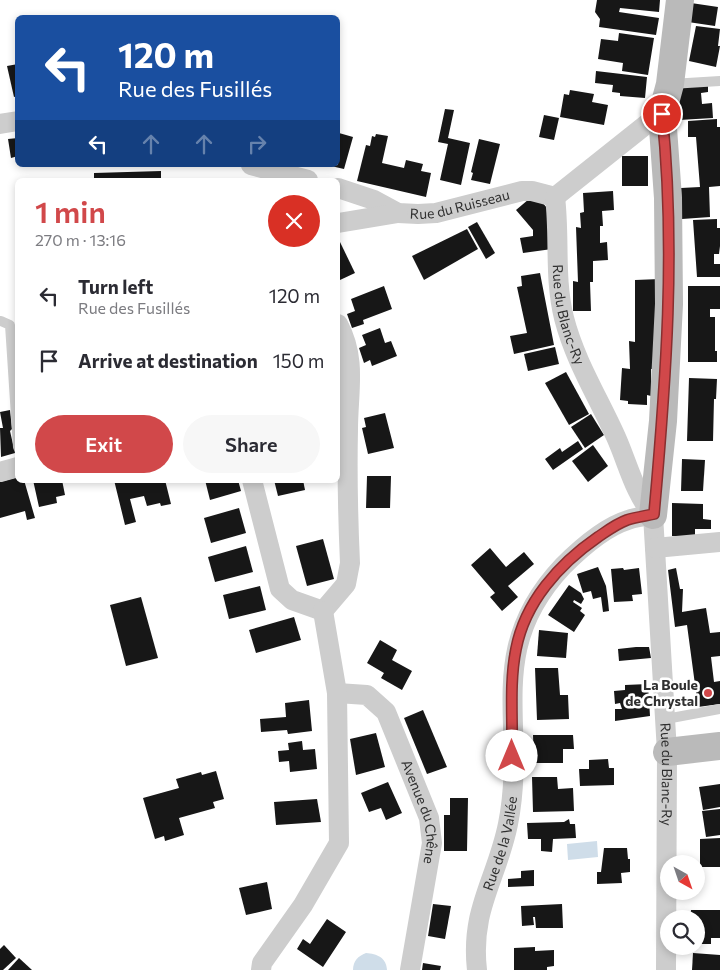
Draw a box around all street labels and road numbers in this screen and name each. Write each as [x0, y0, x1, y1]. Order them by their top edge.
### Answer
street label: Rue du Ruisseau [409, 186, 511, 222]
street label: Rue du Blanc-Ry [550, 264, 589, 367]
street label: Rue du Blanc-Ry [657, 722, 676, 826]
street label: Avenue du Chêne [398, 757, 441, 865]
street label: Rue de la Vallée [479, 795, 520, 893]

